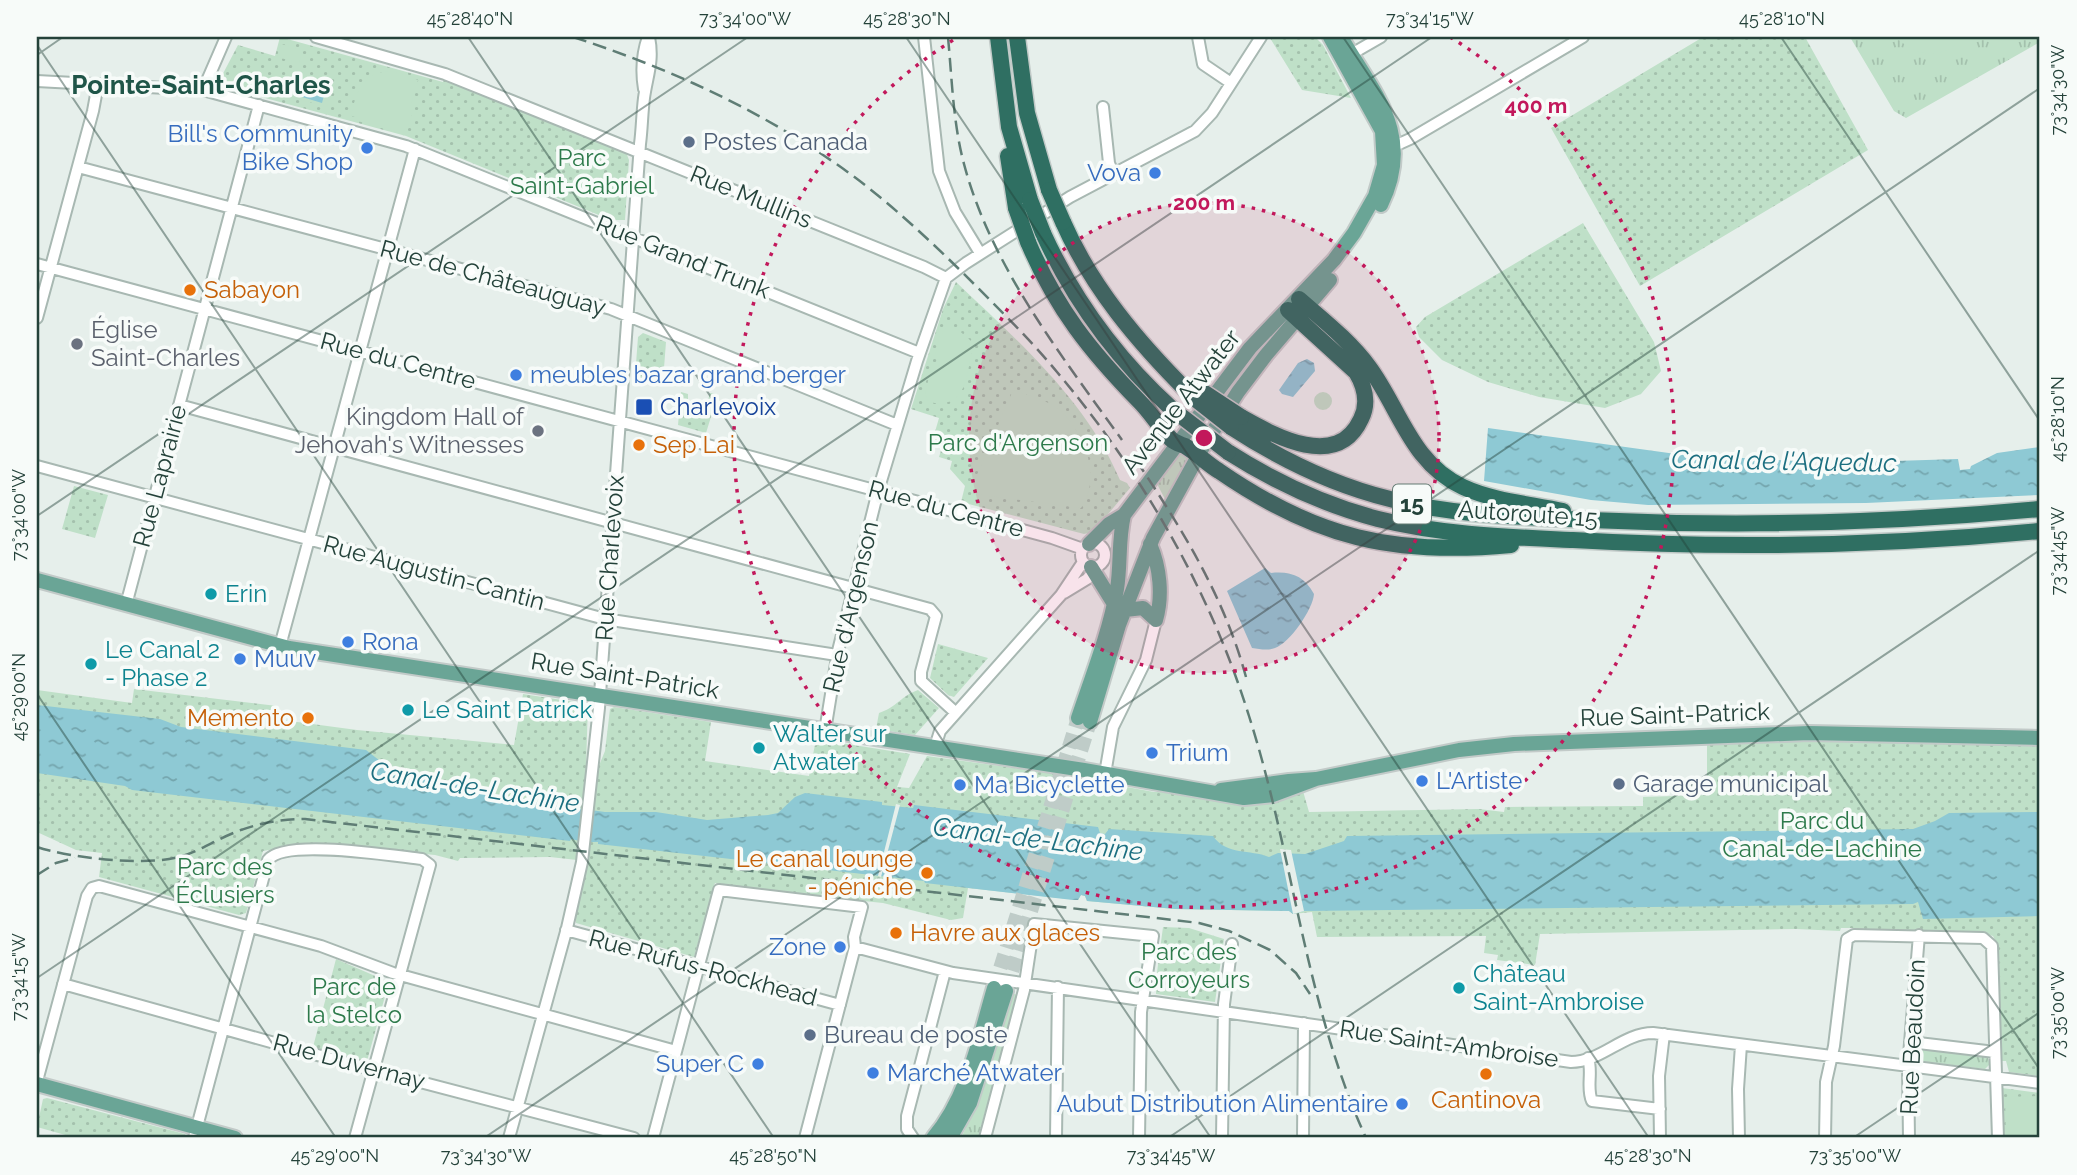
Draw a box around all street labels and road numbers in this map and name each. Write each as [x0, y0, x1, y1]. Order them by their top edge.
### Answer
street label: Rue Mullins [686, 159, 816, 234]
street label: Rue Grand Trunk [592, 208, 775, 305]
street label: Rue de Châteauguay [377, 233, 609, 322]
street label: Avenue Atwater [1115, 323, 1247, 480]
street label: Rue du Centre [317, 326, 479, 395]
street label: Rue Laprairie [127, 401, 192, 550]
street label: Rue Charlevoix [589, 474, 630, 642]
street label: Rue du Centre [865, 474, 1027, 543]
road number: 15 [1393, 484, 1431, 524]
street label: Autoroute 15 [1457, 494, 1599, 533]
street label: Rue d'Argenson [817, 518, 884, 695]
street label: Rue Augustin-Cantin [320, 529, 548, 616]
street label: Rue Saint-Patrick [529, 646, 722, 705]
street label: Rue Saint-Patrick [1579, 697, 1771, 732]
street label: Rue Rufus-Rockhead [586, 923, 820, 1012]
street label: Rue Beaudoin [1894, 958, 1931, 1116]
street label: Rue Saint-Ambroise [1338, 1014, 1561, 1073]
street label: Rue Duvernay [270, 1027, 428, 1096]

